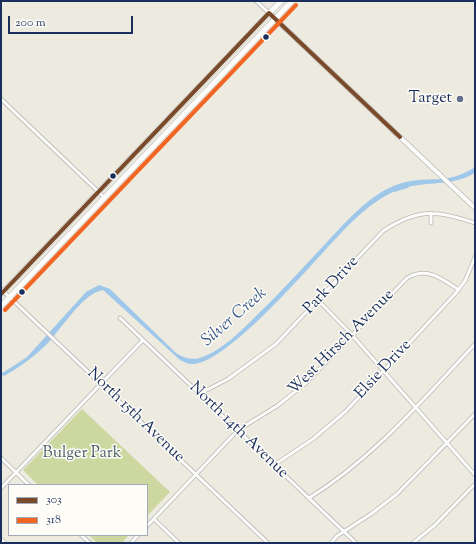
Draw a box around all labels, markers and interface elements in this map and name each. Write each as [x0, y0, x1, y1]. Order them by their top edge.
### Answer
scale bar [10, 8, 135, 34]
text: 200 m [15, 14, 46, 32]
unlabelled marker [261, 32, 271, 42]
place label: Target [408, 89, 452, 109]
marker: Target [455, 94, 465, 104]
unlabelled marker [108, 171, 118, 181]
street label: Park Drive [300, 253, 364, 319]
water label: Silver Creek [198, 284, 272, 352]
street label: West Hirsch Avenue [285, 286, 399, 400]
unlabelled marker [17, 287, 27, 297]
street label: Elsie Drive [352, 336, 416, 404]
street label: North 15th Avenue [82, 365, 188, 467]
street label: North 14th Avenue [184, 379, 292, 483]
park label: Bulger Park [43, 444, 121, 464]
legend [8, 484, 148, 536]
text: 303 [46, 491, 62, 509]
text: 318 [46, 511, 61, 529]

